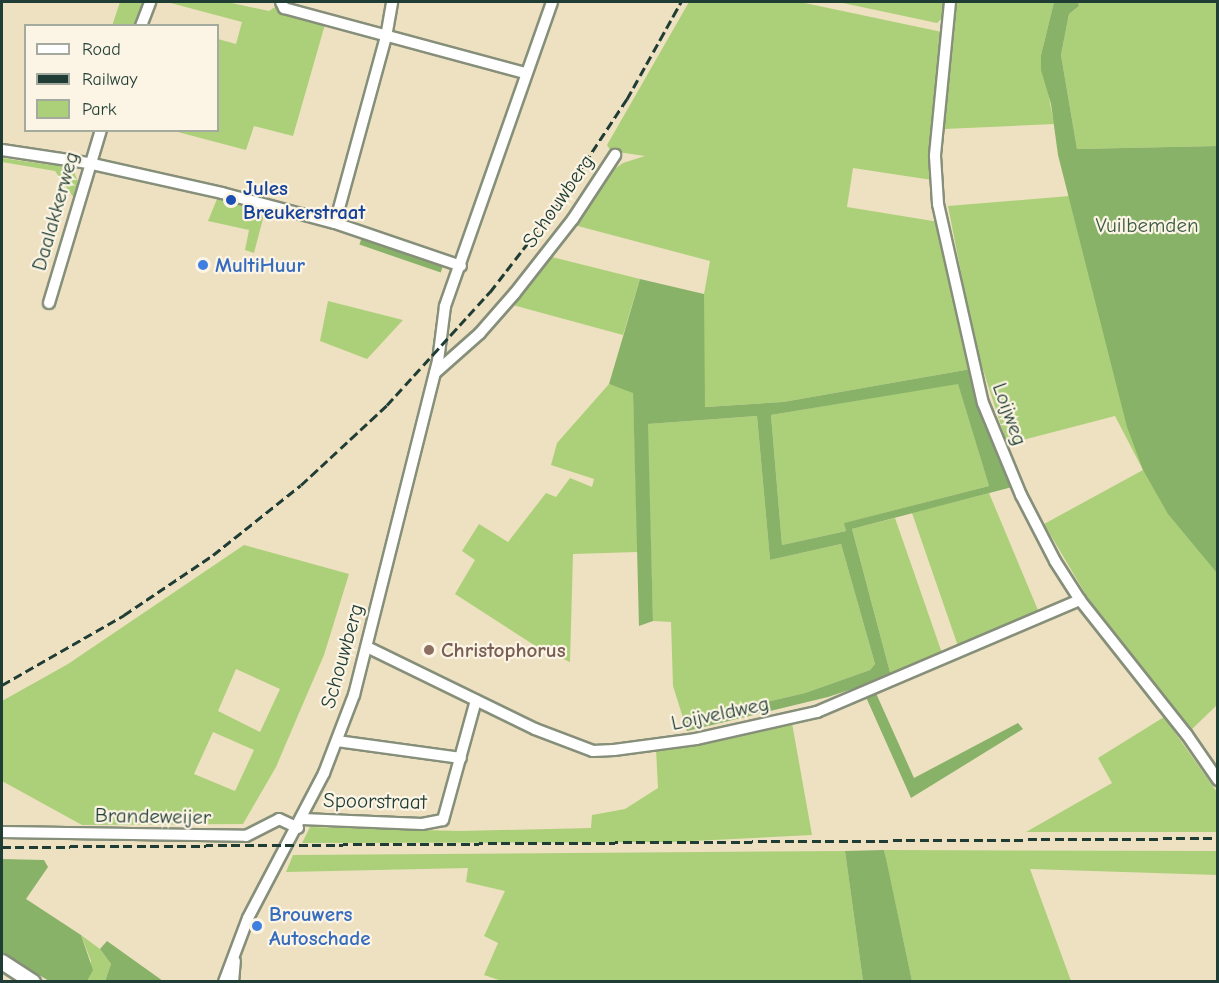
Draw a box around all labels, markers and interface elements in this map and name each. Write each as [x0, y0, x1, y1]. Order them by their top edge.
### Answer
legend [24, 24, 219, 132]
text: Road [82, 39, 121, 60]
text: Railway [82, 69, 138, 90]
text: Park [82, 99, 116, 120]
street label: Daalakkerweg [26, 148, 84, 274]
street label: Schouwberg [517, 150, 599, 252]
place label: Jules Breukerstraat [243, 175, 365, 225]
marker: Jules Breukerstraat [224, 193, 238, 207]
park label: Vuilbemden [1095, 212, 1199, 238]
place label: MultiHuur [215, 252, 305, 278]
marker: MultiHuur [196, 258, 210, 272]
street label: Loijweg [987, 379, 1033, 449]
street label: Schouwberg [315, 601, 369, 711]
place label: Christophorus [441, 637, 566, 663]
marker: Christophorus [422, 643, 436, 657]
street label: Loijveldweg [669, 690, 771, 736]
street label: Spoorstraat [323, 787, 427, 815]
street label: Brandeweijer [95, 802, 211, 830]
place label: Brouwers Autoschade [269, 901, 371, 951]
marker: Brouwers Autoschade [250, 919, 264, 933]

